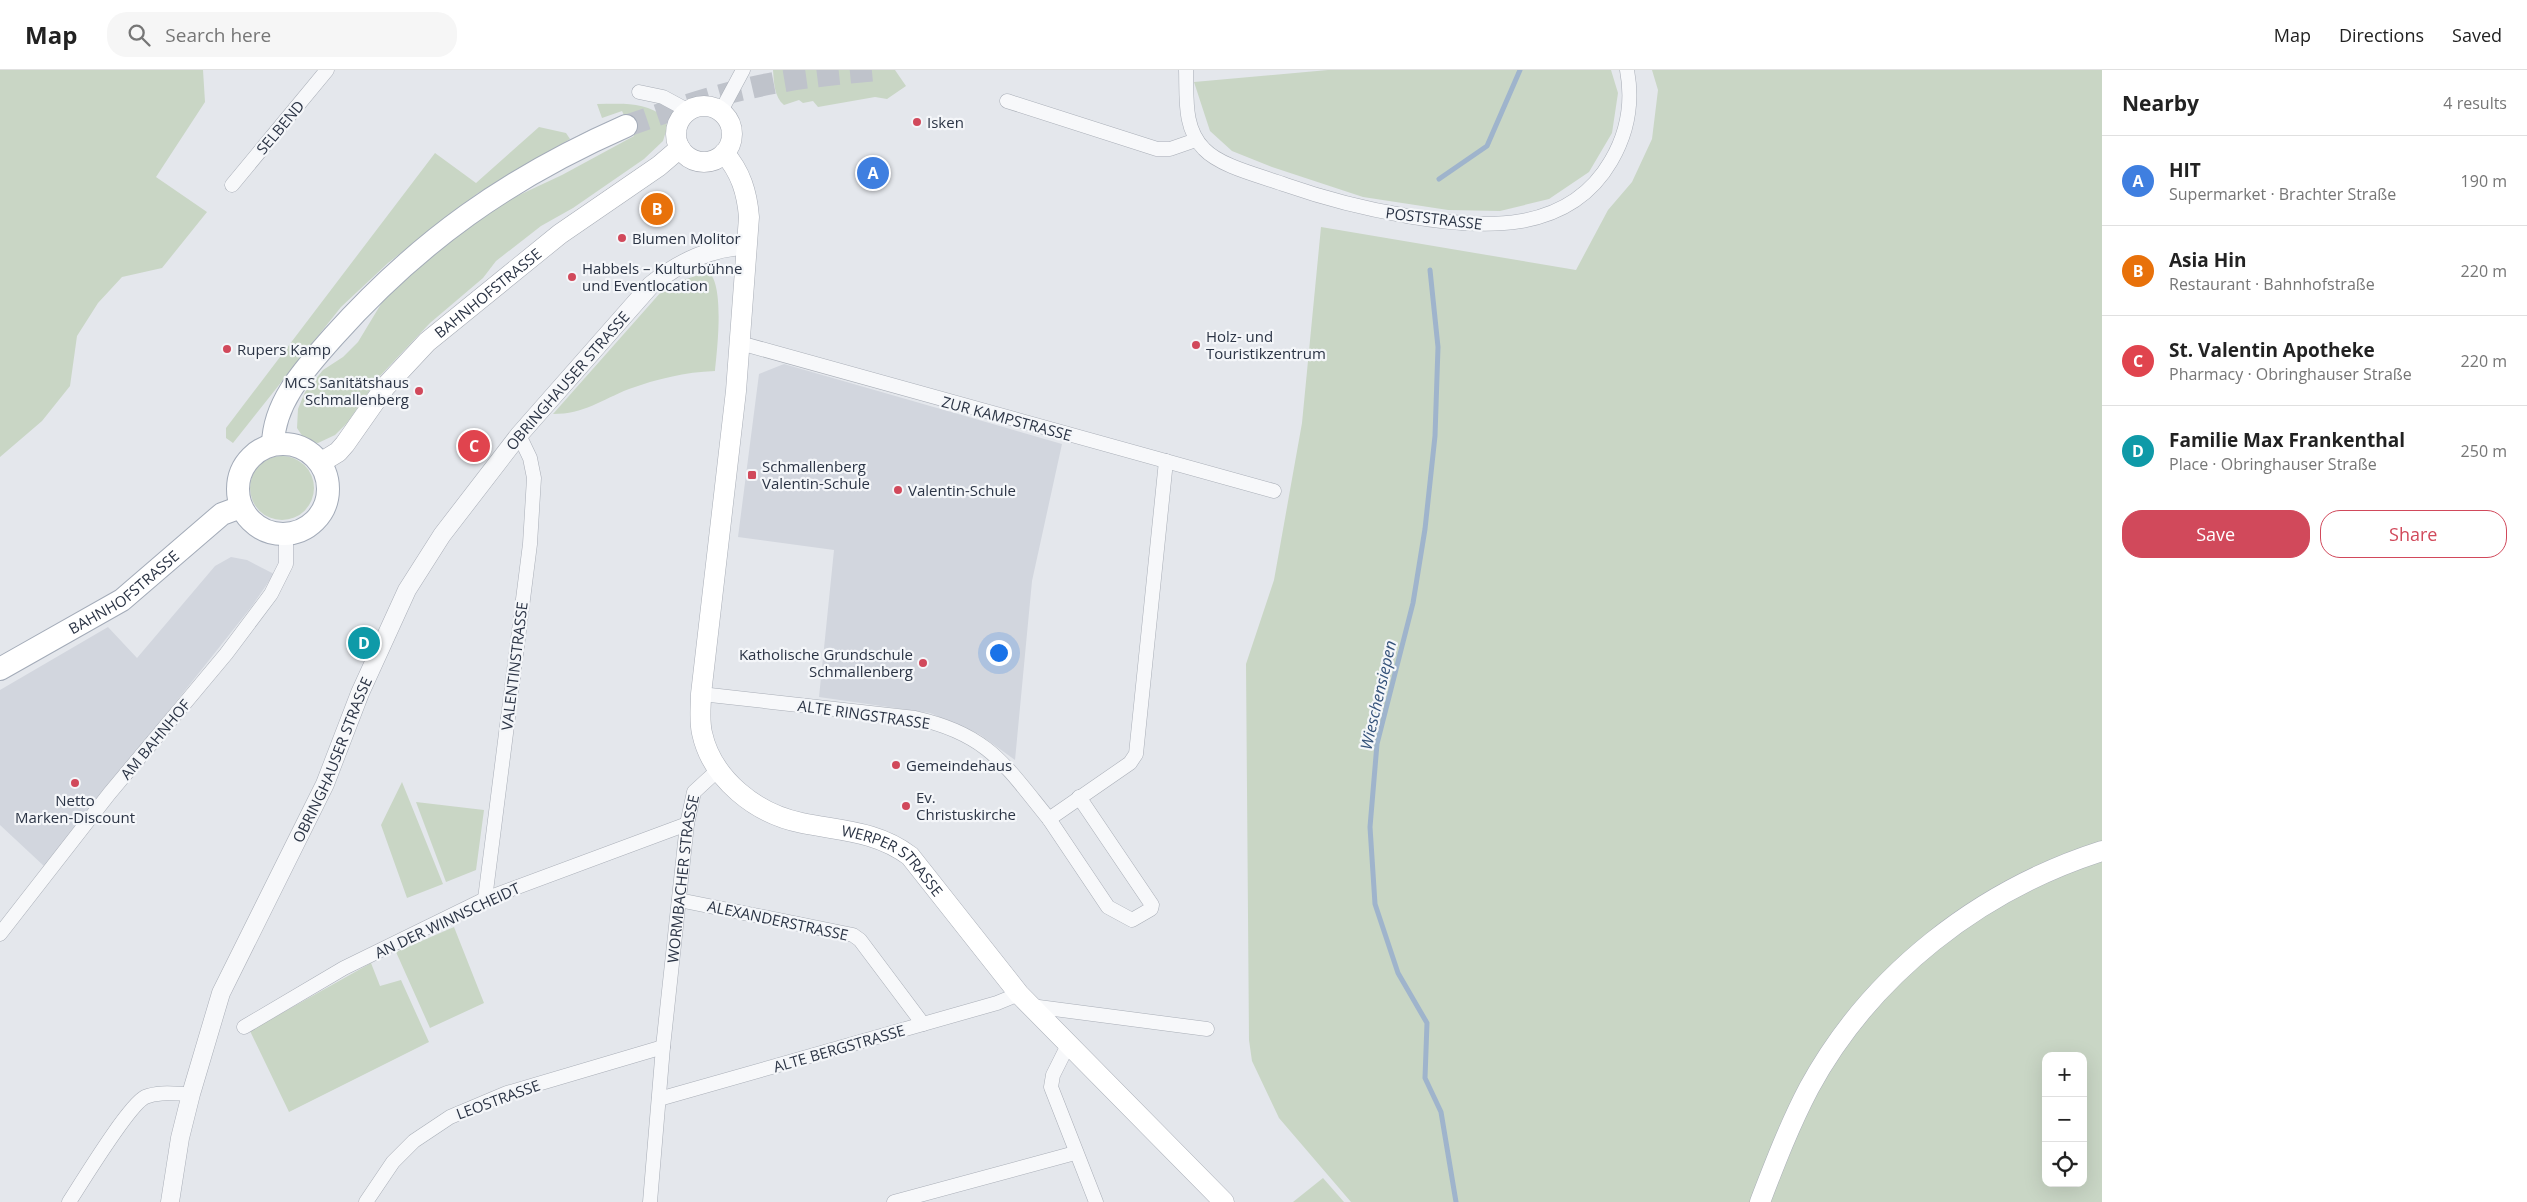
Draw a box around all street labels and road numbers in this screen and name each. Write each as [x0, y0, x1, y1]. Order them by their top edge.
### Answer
street label: SELBEND [252, 96, 308, 158]
street label: POSTSTRASSE [1385, 202, 1483, 234]
street label: BAHNHOFSTRASSE [430, 243, 545, 342]
street label: OBRINGHAUSER STRASSE [501, 307, 634, 454]
street label: ZUR KAMPSTRASSE [940, 391, 1074, 445]
street label: BAHNHOFSTRASSE [65, 546, 183, 638]
street label: VALENTINSTRASSE [496, 600, 532, 732]
street label: OBRINGHAUSER STRASSE [287, 674, 376, 846]
street label: AM BAHNHOF [116, 695, 195, 783]
street label: ALTE RINGSTRASSE [797, 695, 931, 733]
street label: WORMBACHER STRASSE [662, 793, 703, 964]
street label: WERPER STRASSE [840, 820, 948, 900]
street label: AN DER WINNSCHEIDT [371, 877, 524, 962]
street label: ALEXANDERSTRASSE [706, 895, 850, 945]
street label: ALTE BERGSTRASSE [771, 1020, 907, 1076]
street label: LEOSTRASSE [453, 1075, 543, 1123]

